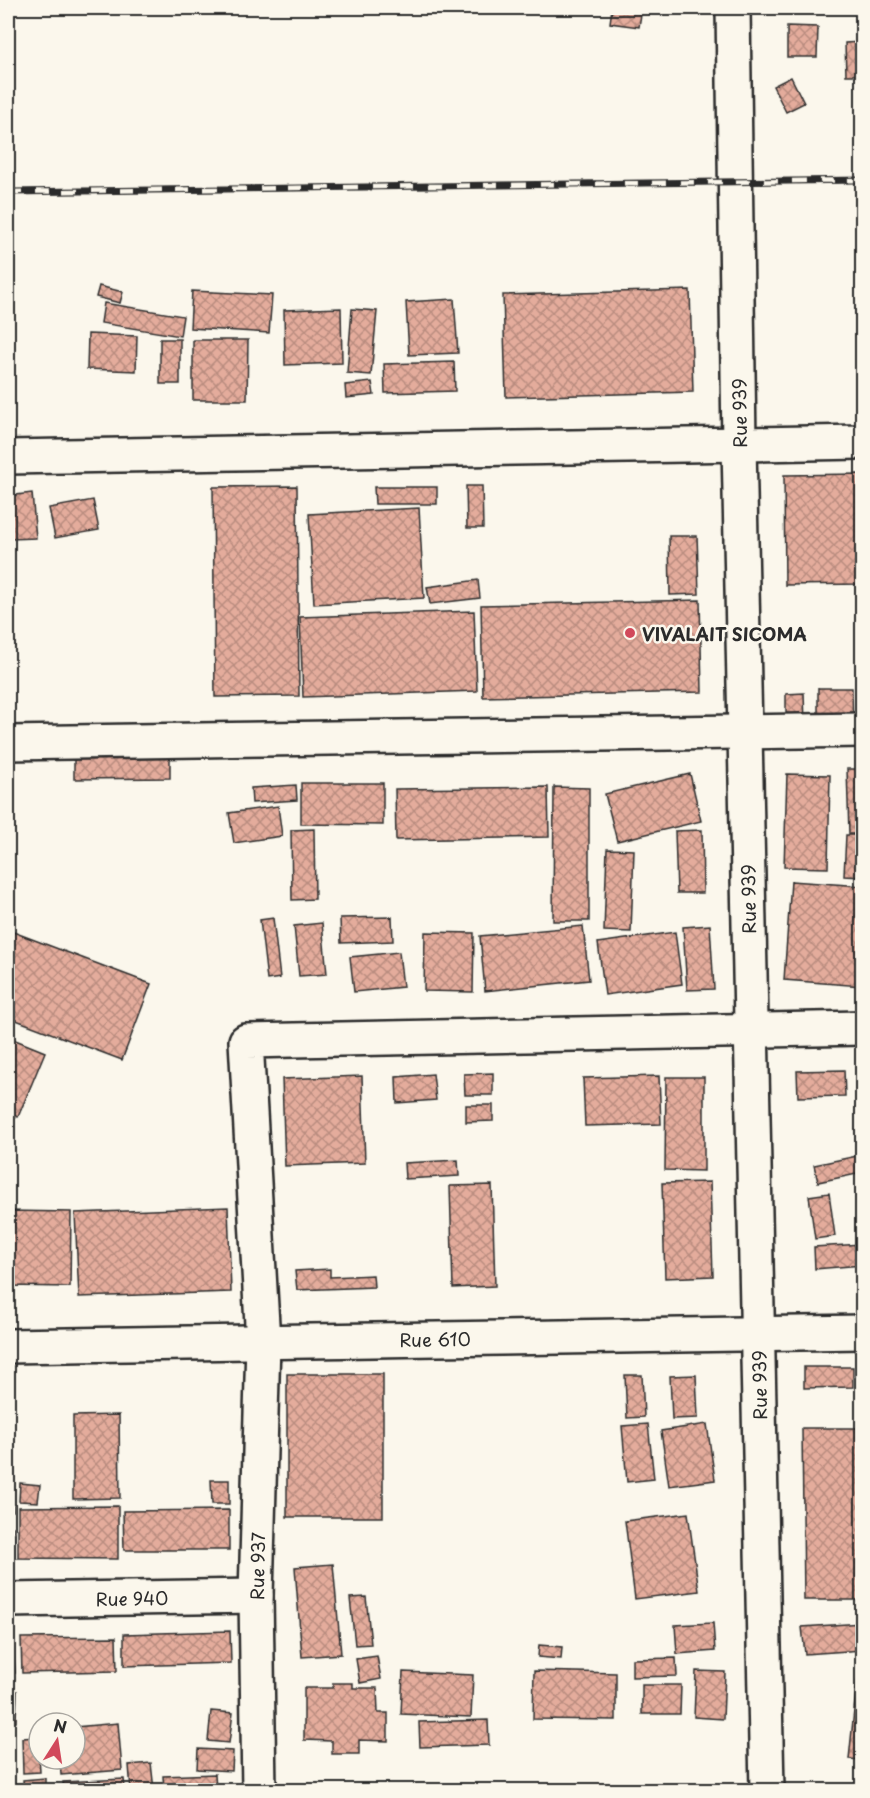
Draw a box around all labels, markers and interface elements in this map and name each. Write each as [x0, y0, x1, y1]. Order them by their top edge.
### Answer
street label: Rue 939 [725, 378, 753, 448]
place label: VIVALAIT SICOMA [642, 620, 807, 647]
marker: VIVALAIT SICOMA [623, 626, 637, 640]
street label: Rue 939 [734, 864, 762, 934]
street label: Rue 610 [399, 1325, 471, 1353]
street label: Rue 939 [745, 1350, 773, 1420]
street label: Rue 937 [243, 1531, 271, 1600]
street label: Rue 940 [96, 1584, 168, 1612]
north arrow [27, 1711, 87, 1771]
text: N [52, 1712, 69, 1738]

